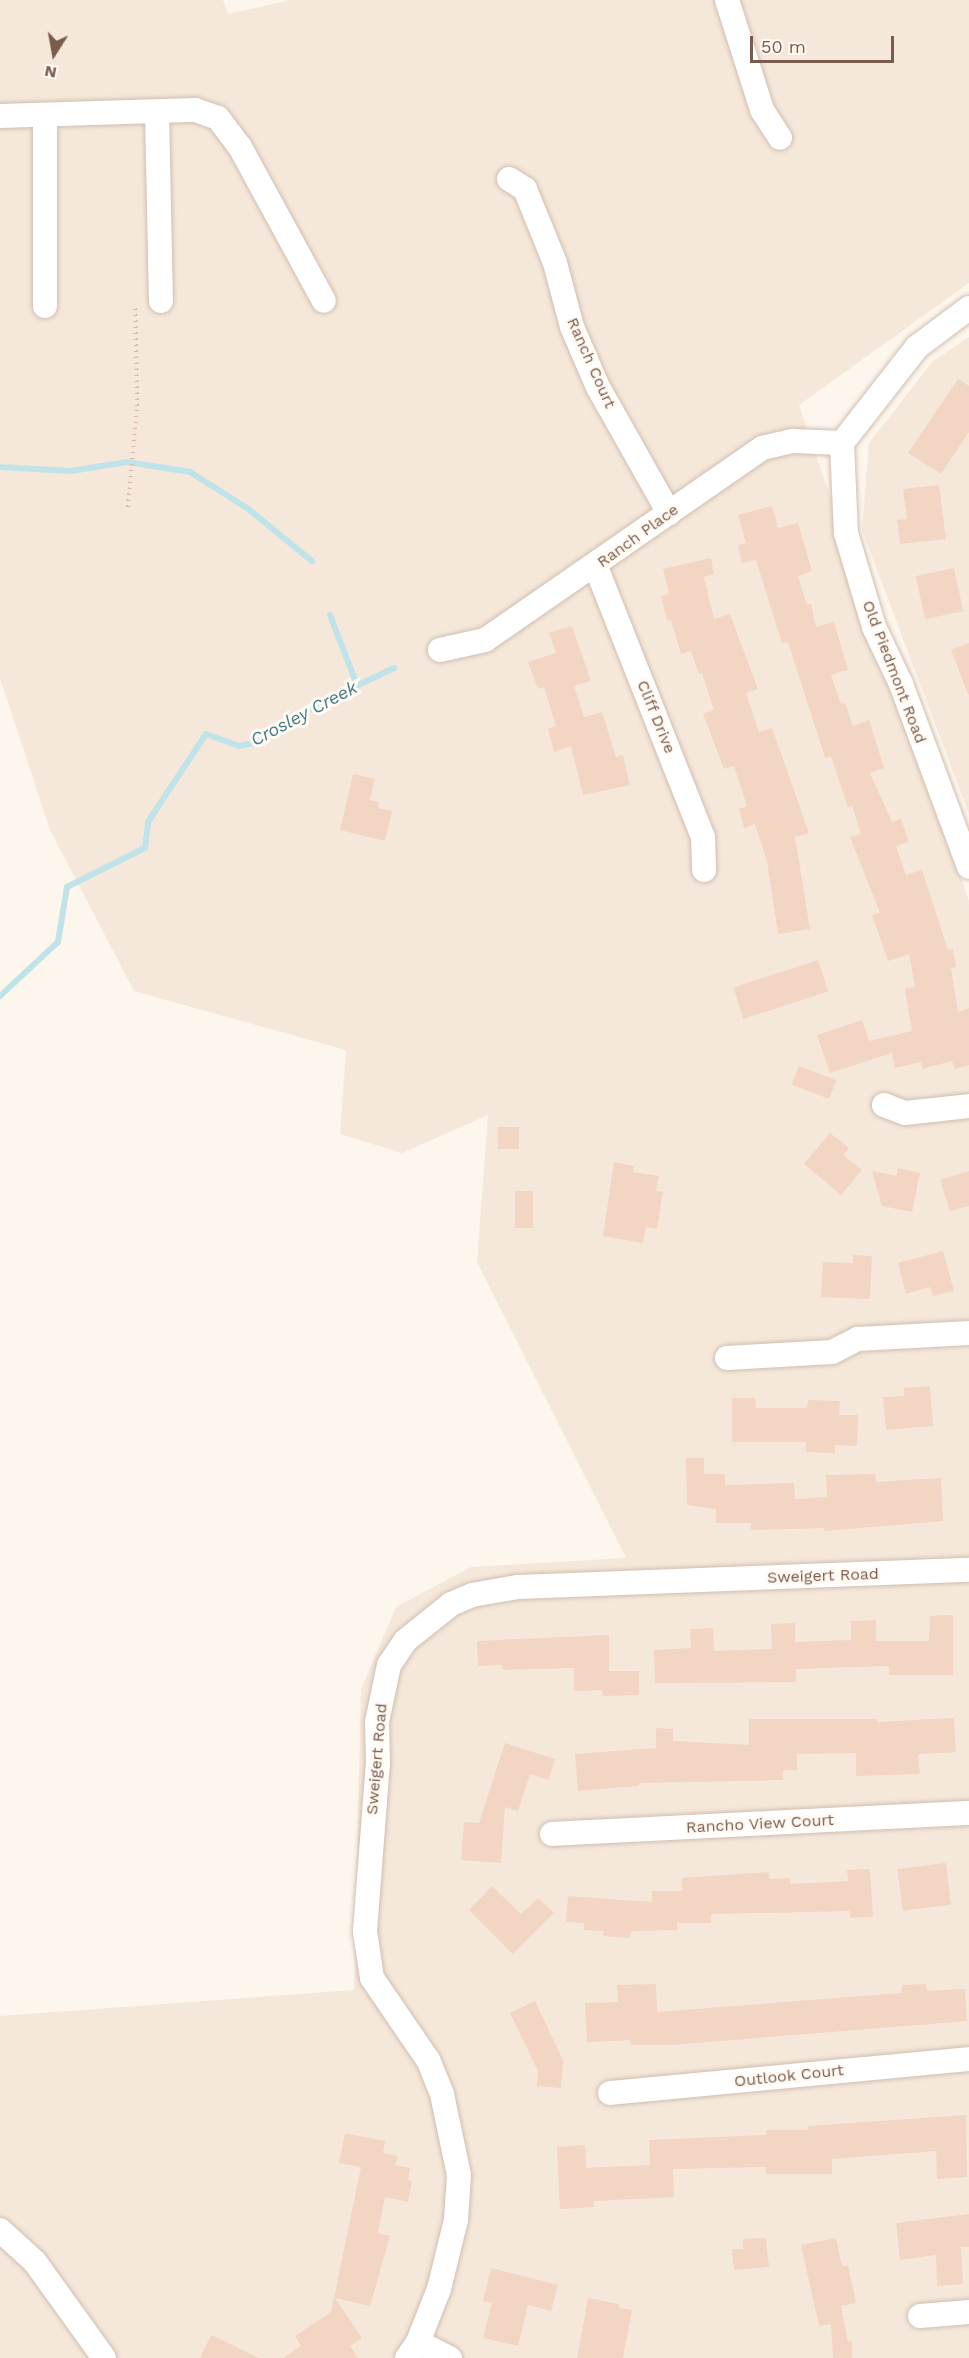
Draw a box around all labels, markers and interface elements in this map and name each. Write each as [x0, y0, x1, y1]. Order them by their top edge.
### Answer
north arrow [24, 24, 84, 84]
scale bar [753, 24, 897, 62]
text: 50 m [761, 36, 806, 57]
text: N [43, 62, 58, 83]
street label: Ranch Court [562, 315, 620, 411]
street label: Ranch Place [594, 500, 682, 572]
street label: Old Piedmont Road [858, 598, 930, 746]
water label: Crosley Creek [247, 677, 361, 751]
street label: Cliff Drive [632, 677, 680, 757]
street label: Sweigert Road [767, 1564, 879, 1588]
street label: Sweigert Road [363, 1702, 391, 1816]
street label: Rancho View Court [685, 1811, 835, 1837]
street label: Outlook Court [733, 2061, 845, 2091]

